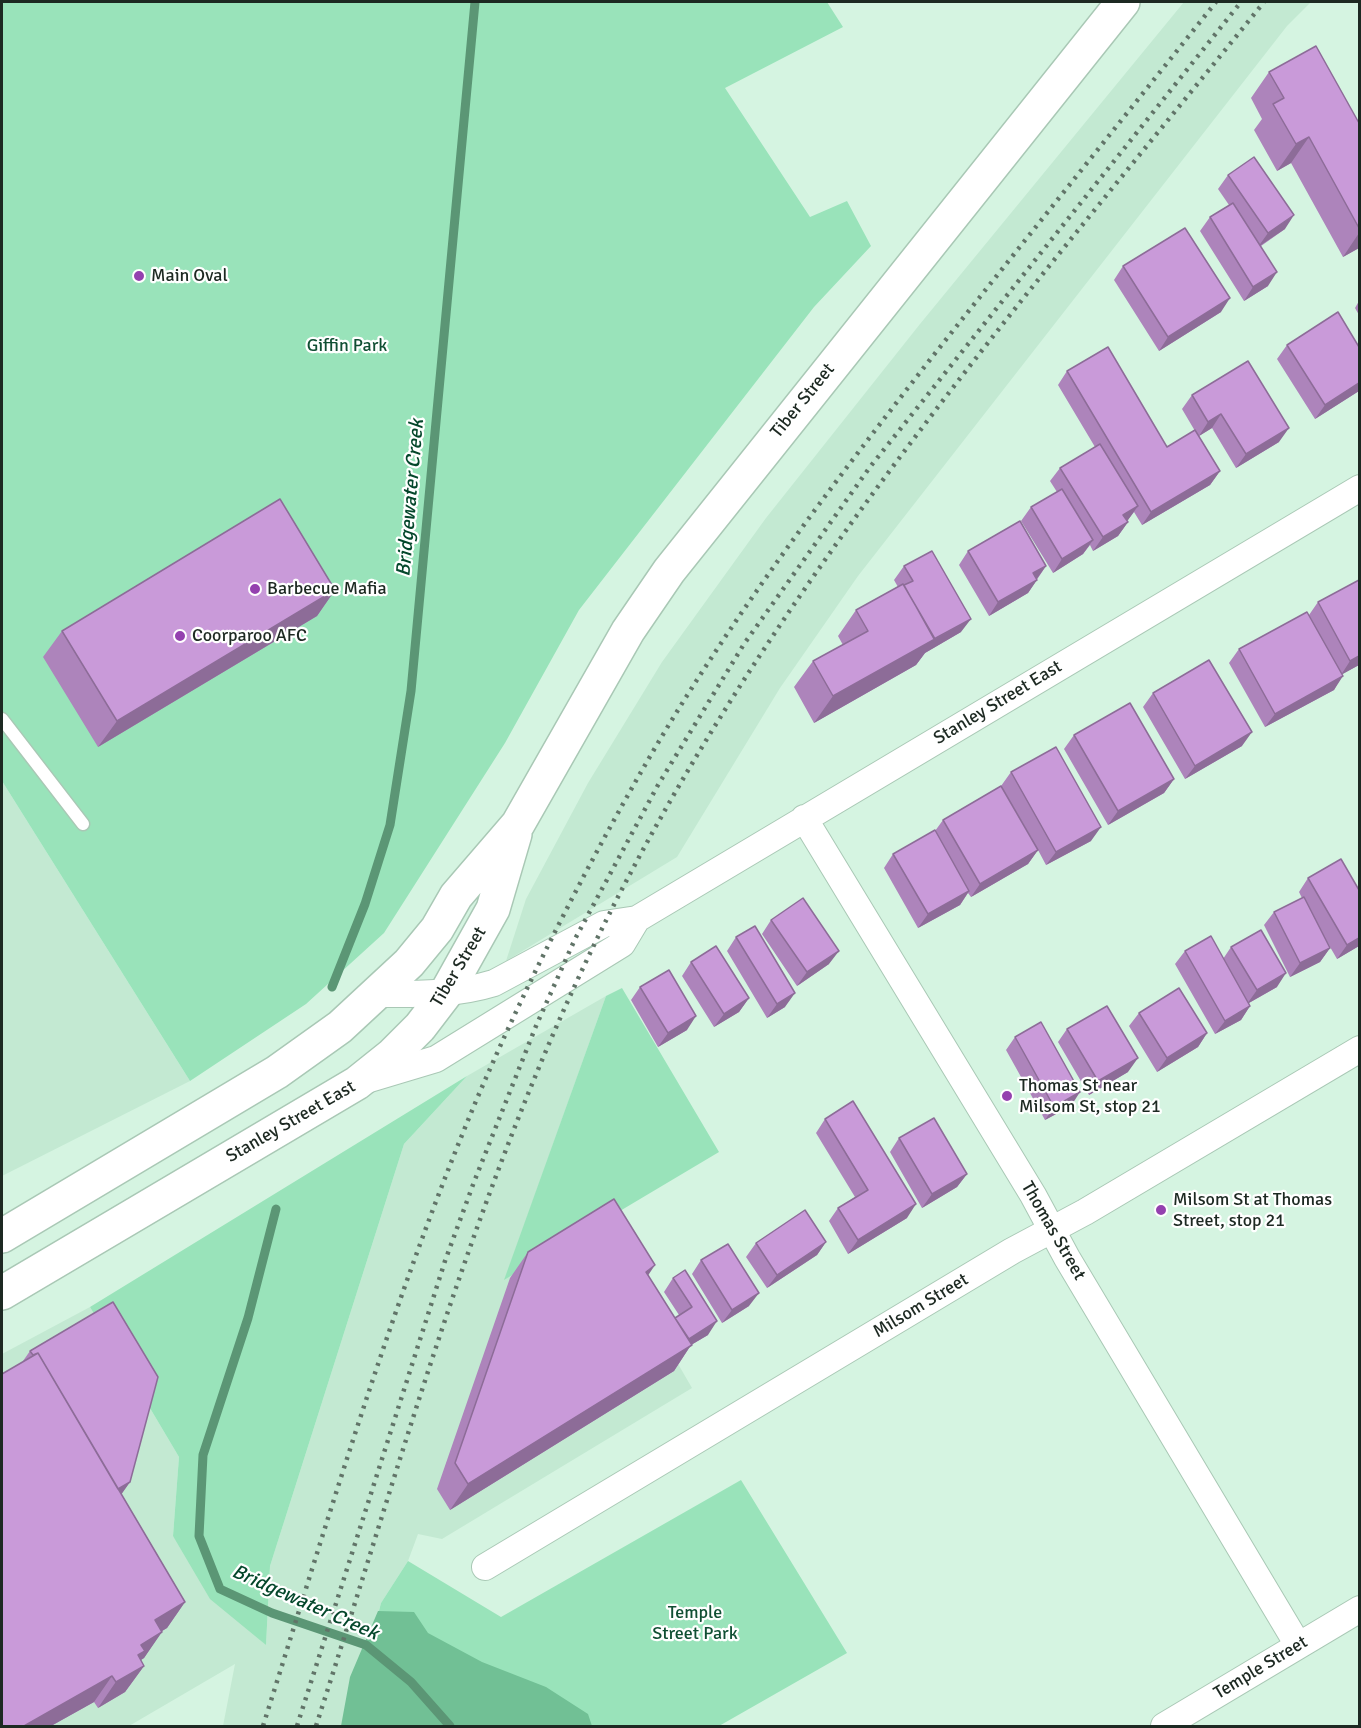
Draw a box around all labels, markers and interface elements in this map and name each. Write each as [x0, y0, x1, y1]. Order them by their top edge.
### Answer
place label: Main Oval [151, 265, 228, 287]
marker: Main Oval [132, 269, 146, 283]
park label: Giffin Park [307, 335, 387, 357]
street label: Tiber Street [766, 359, 840, 443]
water label: Bridgewater Creek [392, 418, 430, 578]
place label: Barbecue Mafia [267, 578, 387, 600]
marker: Barbecue Mafia [248, 582, 262, 596]
place label: Coorparoo AFC [192, 625, 307, 647]
marker: Coorparoo AFC [173, 629, 187, 643]
street label: Stanley Street East [930, 656, 1066, 750]
street label: Tiber Street [427, 923, 491, 1011]
place label: Thomas St near Milsom St, stop 21 [1019, 1075, 1161, 1118]
street label: Stanley Street East [223, 1076, 359, 1168]
marker: Thomas St near Milsom St, stop 21 [1000, 1089, 1014, 1103]
street label: Thomas Street [1016, 1178, 1090, 1284]
place label: Milsom St at Thomas Street, stop 21 [1173, 1189, 1332, 1232]
marker: Milsom St at Thomas Street, stop 21 [1154, 1203, 1168, 1217]
street label: Milsom Street [870, 1269, 972, 1343]
water label: Bridgewater Creek [228, 1560, 382, 1646]
park label: Temple Street Park [652, 1602, 738, 1644]
street label: Temple Street [1210, 1632, 1312, 1704]

